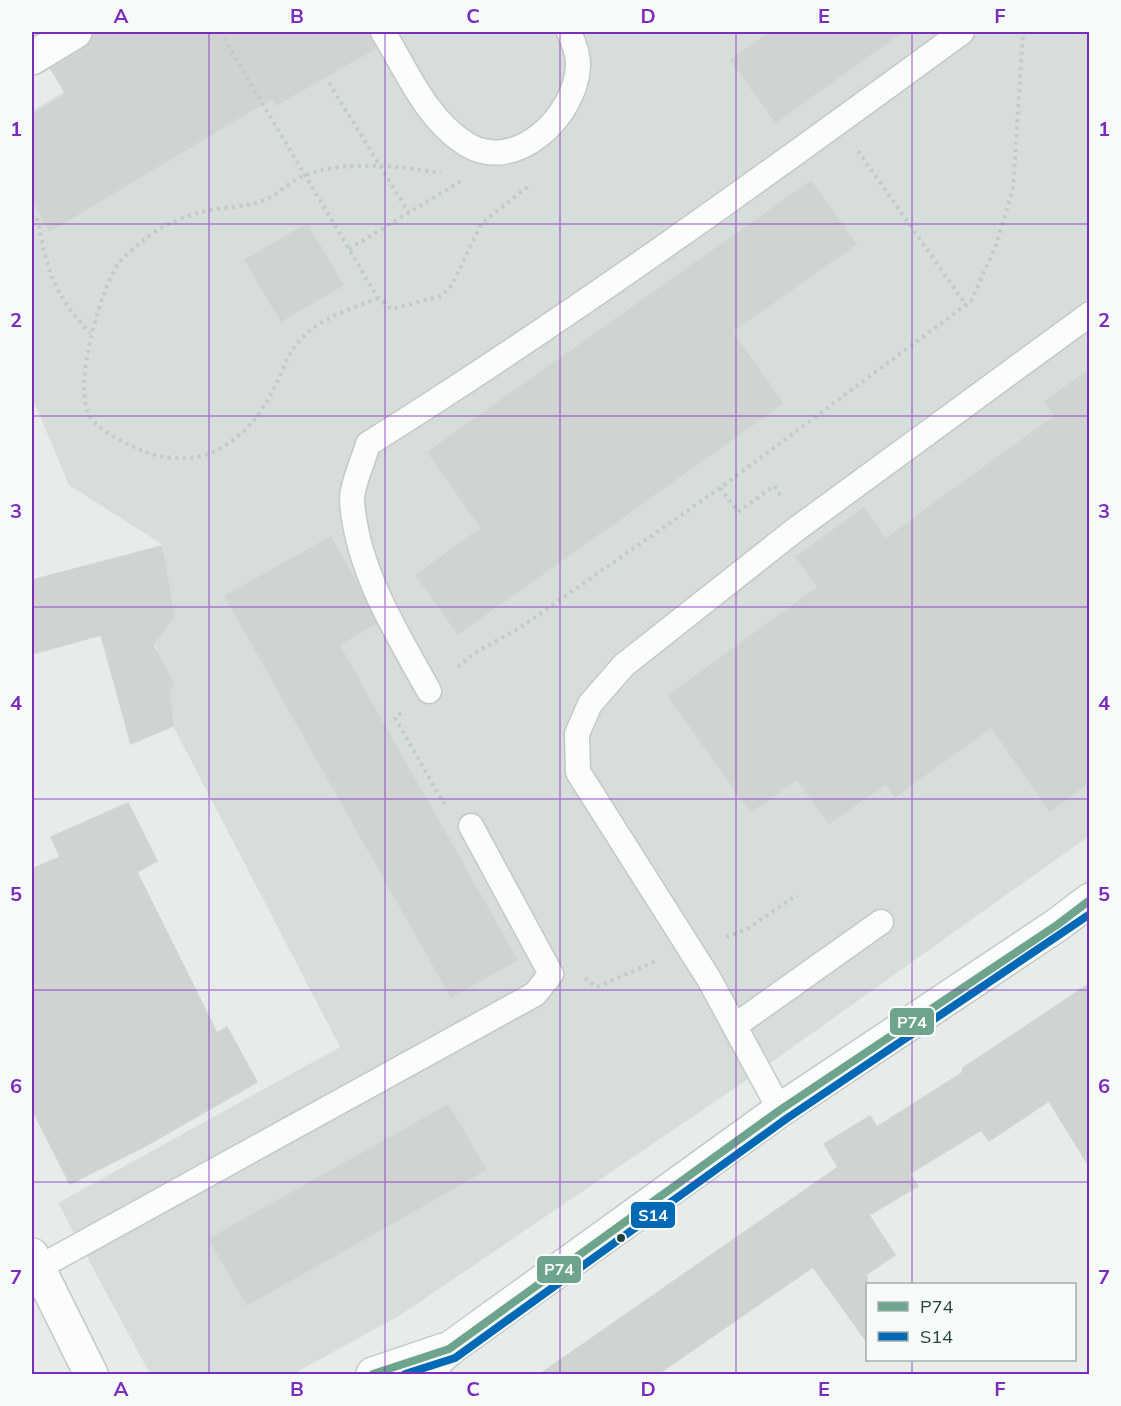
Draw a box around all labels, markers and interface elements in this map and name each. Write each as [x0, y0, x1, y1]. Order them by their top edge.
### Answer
text: A [114, 3, 129, 28]
text: B [290, 3, 304, 28]
text: C [466, 3, 480, 28]
text: D [640, 3, 656, 28]
text: E [818, 3, 830, 28]
text: F [994, 3, 1006, 28]
text: 1 [10, 116, 22, 141]
text: 1 [1098, 116, 1110, 141]
text: 2 [10, 307, 22, 332]
text: 2 [1098, 307, 1110, 332]
text: 3 [10, 498, 22, 523]
text: 3 [1098, 498, 1110, 523]
text: 4 [10, 690, 22, 715]
text: 4 [1098, 690, 1110, 715]
text: 5 [10, 881, 22, 906]
text: 5 [1098, 881, 1110, 906]
line badge: P74 [889, 1007, 935, 1036]
text: P74 [897, 1012, 927, 1032]
text: 6 [10, 1073, 22, 1098]
text: 6 [1098, 1073, 1110, 1098]
line badge: S14 [630, 1201, 676, 1229]
text: S14 [638, 1205, 668, 1225]
unlabelled marker [615, 1232, 627, 1244]
line badge: P74 [536, 1255, 582, 1284]
text: P74 [544, 1259, 574, 1279]
text: 7 [10, 1264, 22, 1289]
text: 7 [1098, 1264, 1110, 1289]
legend [866, 1283, 1076, 1361]
text: P74 [920, 1295, 954, 1318]
text: S14 [920, 1325, 953, 1348]
text: A [114, 1376, 129, 1401]
text: B [290, 1376, 304, 1401]
text: C [466, 1376, 480, 1401]
text: D [640, 1376, 656, 1401]
text: E [818, 1376, 830, 1401]
text: F [994, 1376, 1006, 1401]

